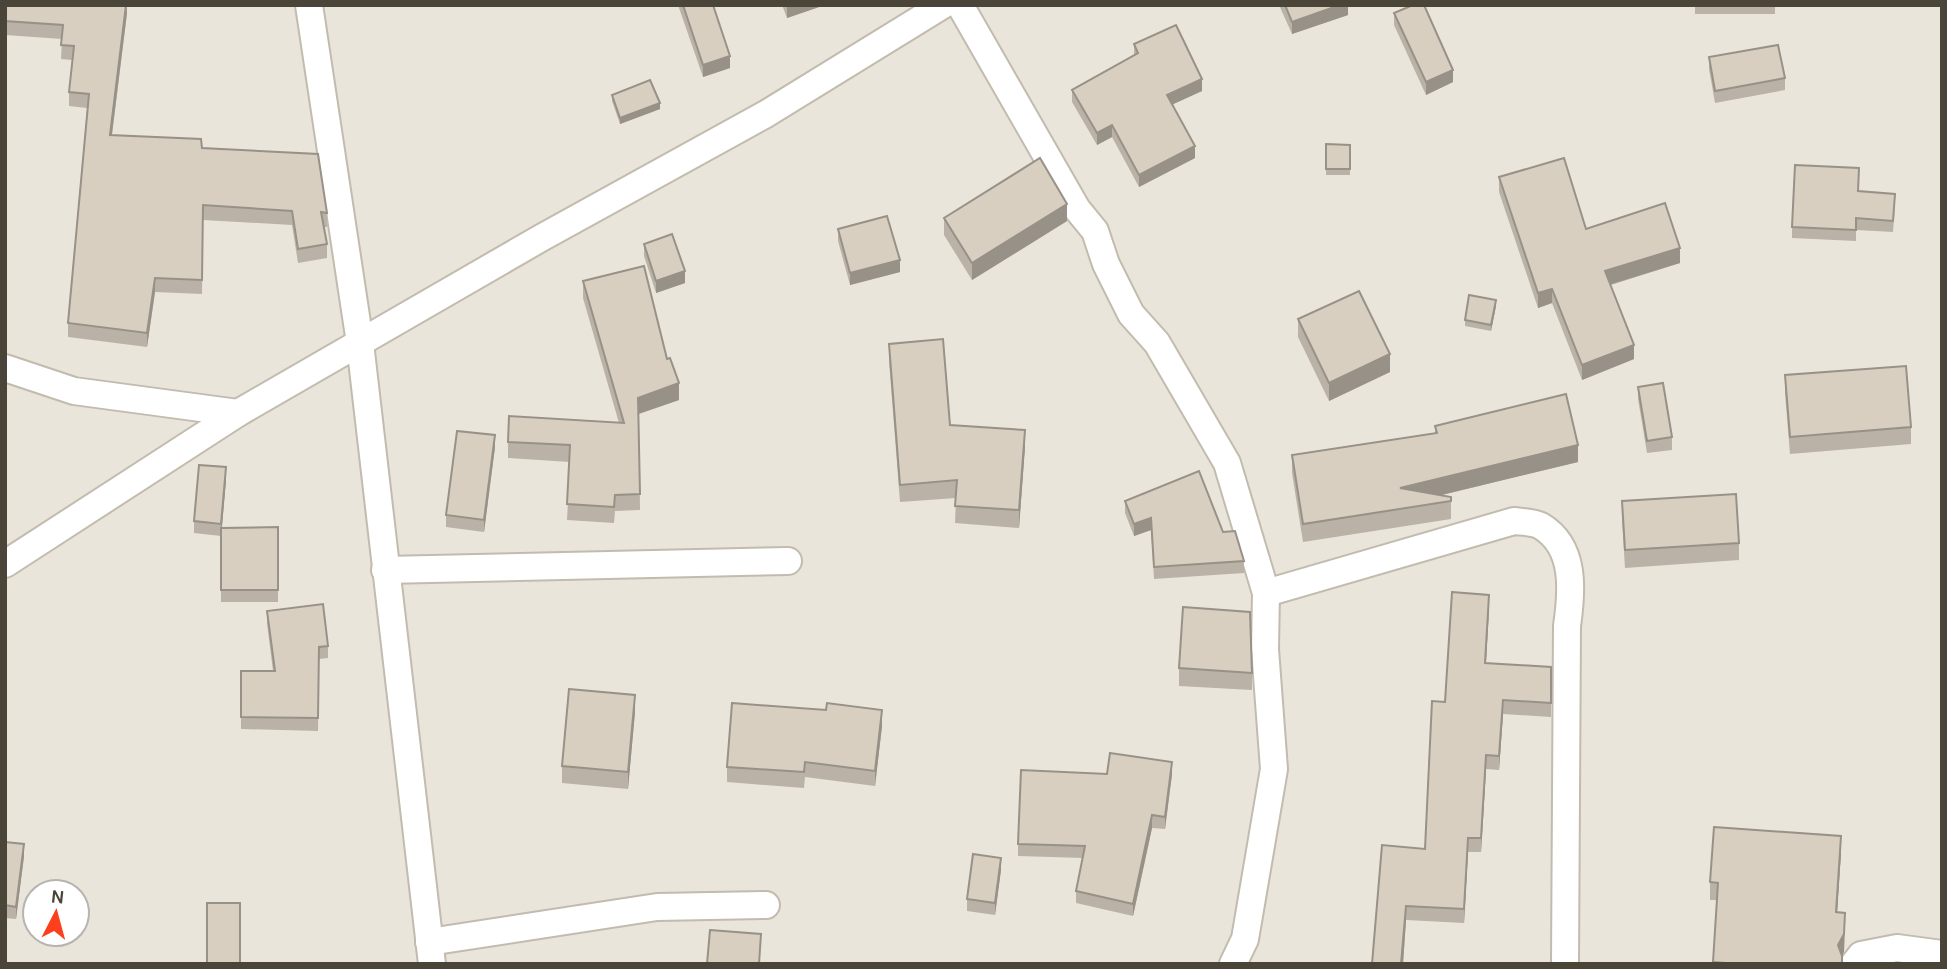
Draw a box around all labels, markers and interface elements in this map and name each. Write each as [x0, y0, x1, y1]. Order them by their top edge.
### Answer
north arrow [21, 878, 91, 948]
text: N [50, 885, 66, 909]

